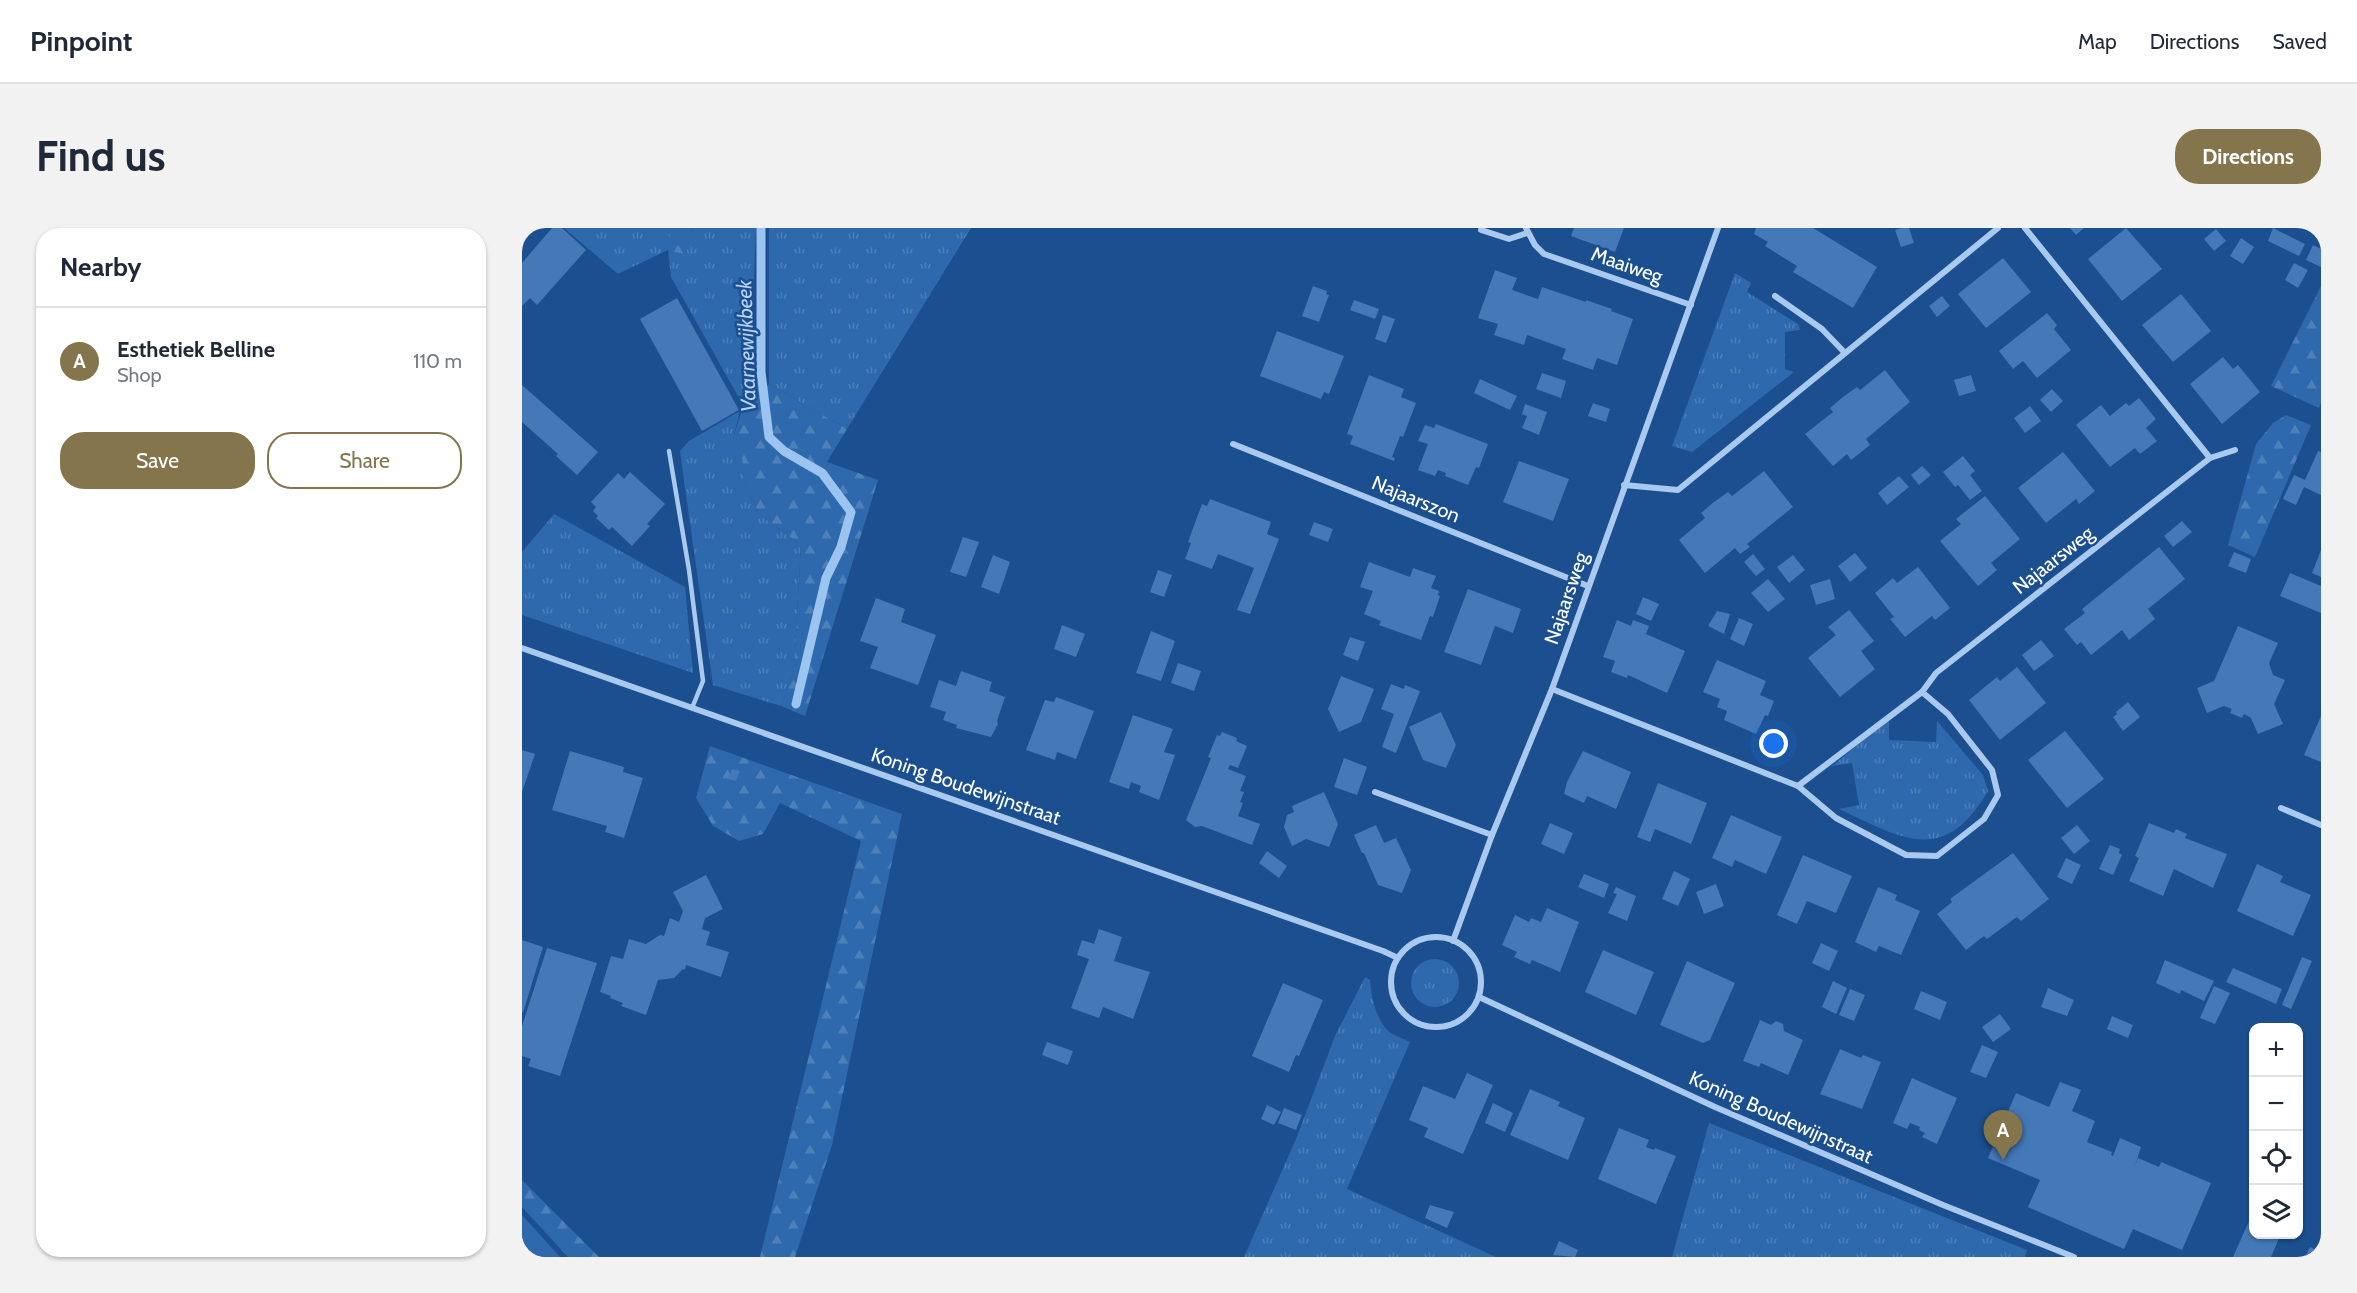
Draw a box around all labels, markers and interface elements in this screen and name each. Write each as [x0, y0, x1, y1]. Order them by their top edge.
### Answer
text: Pinpoint [30, 24, 132, 58]
text: Map [2078, 29, 2117, 54]
text: Directions [2150, 29, 2239, 54]
text: Saved [2272, 29, 2327, 54]
button: Directions [2175, 129, 2321, 184]
text: Find us [36, 130, 165, 182]
street label: Maaiweg [1588, 242, 1667, 289]
text: Nearby [60, 251, 141, 283]
water label: Vaarnewijkbeek [731, 278, 762, 413]
text: Esthetiek Belline [117, 336, 275, 363]
text: A [73, 349, 86, 373]
text: 110 m [413, 349, 462, 373]
text: Shop [117, 363, 162, 387]
button: Save [60, 432, 255, 489]
button: Share [267, 432, 462, 489]
street label: Najaarszon [1368, 470, 1464, 528]
street label: Najaarsweg [2008, 520, 2099, 599]
street label: Najaarsweg [1539, 548, 1593, 647]
your location [1759, 729, 1788, 758]
street label: Koning Boudewijnstraat [868, 742, 1064, 830]
map controls [2249, 1023, 2303, 1239]
button: + [2249, 1023, 2303, 1077]
street label: Koning Boudewijnstraat [1685, 1066, 1877, 1168]
button: − [2249, 1077, 2303, 1131]
pin: A [1984, 1110, 2022, 1160]
button: locate [2249, 1131, 2303, 1185]
button: layers [2249, 1185, 2303, 1239]

